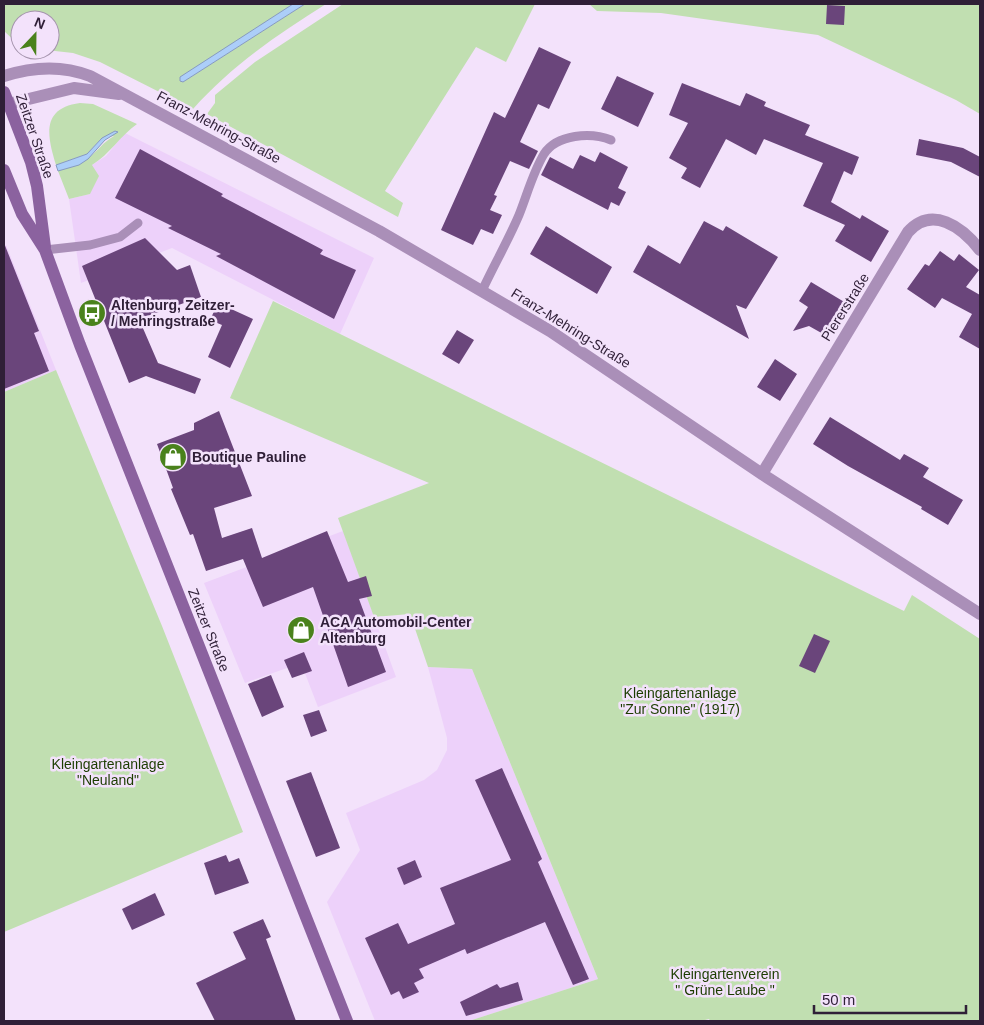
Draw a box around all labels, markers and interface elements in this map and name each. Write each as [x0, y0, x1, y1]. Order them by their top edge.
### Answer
north arrow [10, 10, 60, 60]
text: N [32, 14, 48, 32]
street label: Franz-Mehring-Straße [154, 88, 284, 166]
street label: Zeitzer Straße [13, 91, 57, 181]
street label: Piererstraße [818, 270, 872, 344]
street label: Franz-Mehring-Straße [508, 285, 634, 371]
place label: Altenburg, Zeitzer- / Mehringstraße [111, 297, 235, 329]
bus stop icon: Altenburg, Zeitzer- / Mehringstraße [77, 298, 107, 328]
shop icon: Boutique Pauline [158, 442, 188, 472]
place label: Boutique Pauline [192, 449, 307, 465]
street label: Zeitzer Straße [185, 586, 233, 674]
place label: ACA Automobil-Center Altenburg [320, 614, 472, 646]
shop icon: ACA Automobil-Center Altenburg [286, 615, 316, 645]
park label: Kleingartenanlage "Zur Sonne" (1917) [620, 685, 740, 717]
park label: Kleingartenanlage "Neuland" [52, 756, 165, 788]
park label: Kleingartenverein " Grüne Laube " [671, 966, 779, 998]
scale bar [814, 982, 966, 1014]
text: 50 m [822, 991, 855, 1008]

